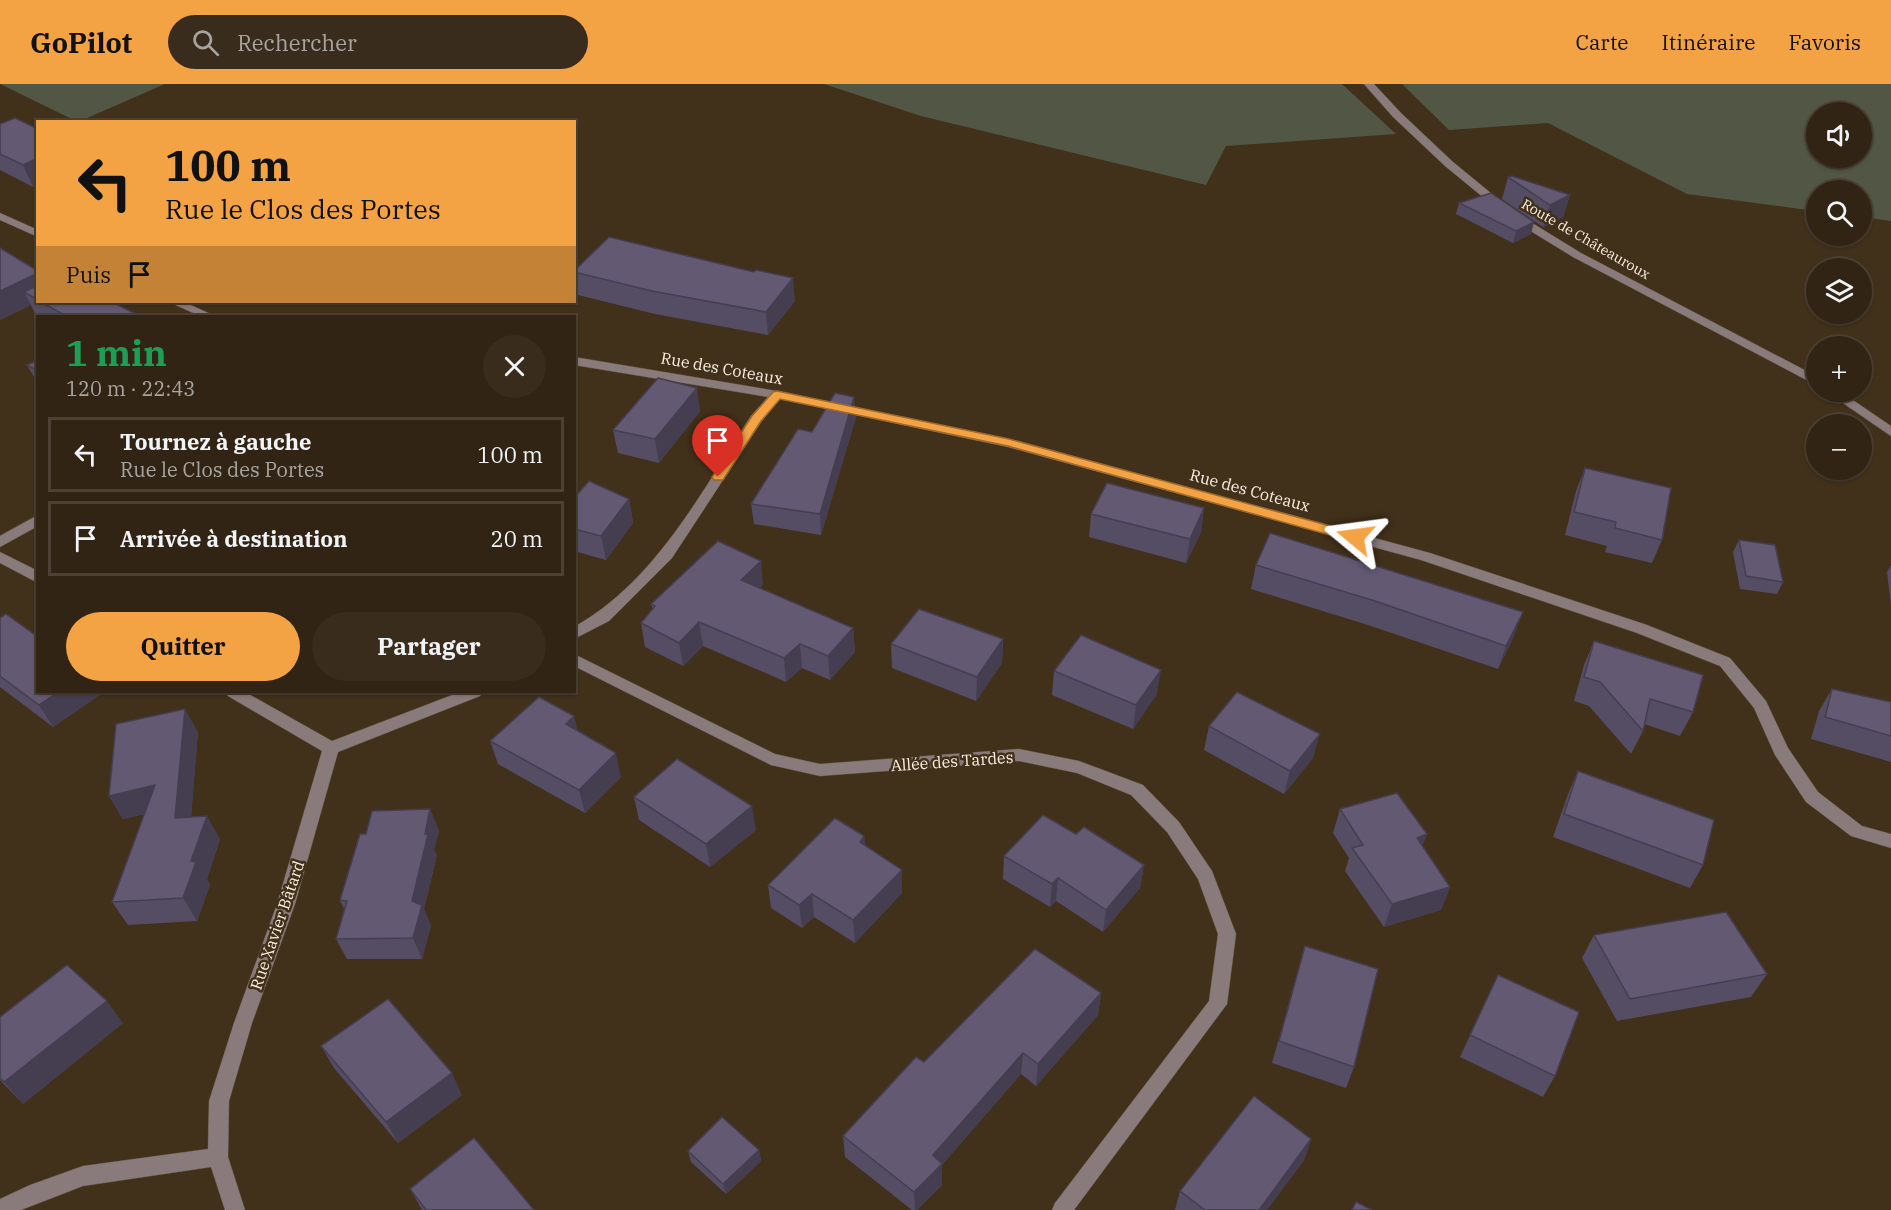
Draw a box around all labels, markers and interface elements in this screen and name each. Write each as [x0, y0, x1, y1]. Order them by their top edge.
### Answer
search box [168, 15, 588, 69]
text: GoPilot [30, 24, 132, 61]
icon: search [189, 26, 222, 59]
text: Rechercher [237, 28, 357, 57]
text: Carte [1575, 28, 1629, 56]
text: Itinéraire [1662, 28, 1755, 56]
text: Favoris [1788, 28, 1861, 56]
map controls [1806, 102, 1872, 480]
button: sound [1806, 102, 1872, 168]
text: 100 m [165, 138, 291, 193]
icon: left [66, 144, 144, 222]
button: search [1806, 180, 1872, 246]
text: Rue le Clos des Portes [165, 191, 441, 226]
street label: Route de Châteauroux [1518, 195, 1654, 283]
icon: arrive [123, 258, 156, 291]
button: layers [1806, 258, 1872, 324]
text: Puis [66, 260, 111, 289]
text: 1 min [66, 329, 167, 376]
button: close [483, 335, 546, 398]
button: + [1806, 336, 1872, 402]
street label: Rue des Coteaux [659, 347, 785, 389]
text: 120 m · 22:43 [66, 375, 195, 402]
button: − [1806, 414, 1872, 480]
pin [692, 415, 743, 477]
icon: arrive [701, 424, 734, 457]
text: Tournez à gauche [120, 427, 311, 456]
icon: left [69, 438, 102, 471]
text: 100 m [477, 440, 543, 469]
text: Rue le Clos des Portes [120, 456, 324, 483]
street label: Rue des Coteaux [1188, 464, 1312, 516]
position arrow [1323, 505, 1387, 569]
icon: arrive [69, 522, 102, 555]
text: Arrivée à destination [120, 524, 348, 553]
text: 20 m [491, 524, 543, 553]
button: Quitter [66, 612, 300, 681]
button: Partager [312, 612, 546, 681]
street label: Allée des Tardes [890, 747, 1014, 775]
street label: Rue Xavier Bâtard [246, 857, 309, 992]

